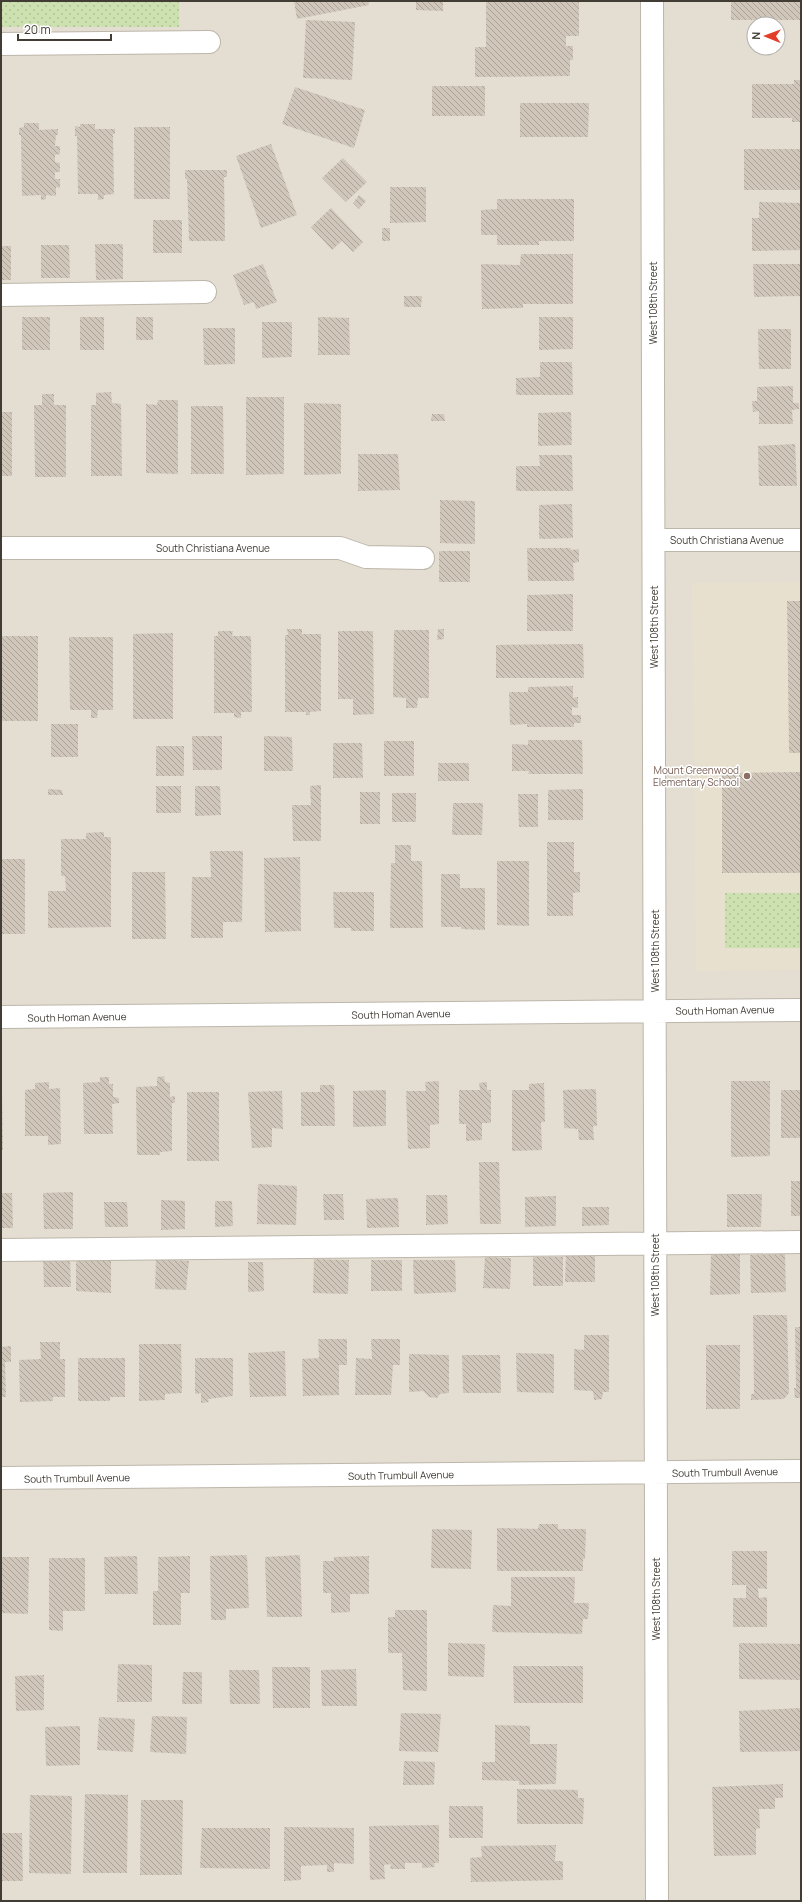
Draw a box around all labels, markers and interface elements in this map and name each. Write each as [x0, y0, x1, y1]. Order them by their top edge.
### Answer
scale bar [18, 16, 111, 42]
north arrow [746, 16, 786, 56]
text: 20 m [24, 21, 51, 38]
text: N [748, 32, 763, 40]
street label: West 108th Street [646, 262, 660, 344]
street label: South Christiana Avenue [670, 533, 784, 547]
street label: South Christiana Avenue [156, 541, 270, 555]
street label: West 108th Street [647, 586, 661, 668]
place label: Mount Greenwood Elementary School [653, 763, 739, 789]
marker: Mount Greenwood Elementary School [742, 771, 752, 781]
street label: West 108th Street [648, 910, 662, 992]
street label: South Homan Avenue [675, 1002, 775, 1018]
street label: South Homan Avenue [351, 1006, 451, 1022]
street label: South Homan Avenue [27, 1009, 127, 1025]
street label: West 108th Street [648, 1234, 662, 1316]
street label: South Trumbull Avenue [672, 1464, 778, 1480]
street label: South Trumbull Avenue [348, 1467, 454, 1483]
street label: South Trumbull Avenue [24, 1470, 130, 1486]
street label: West 108th Street [649, 1558, 663, 1640]

